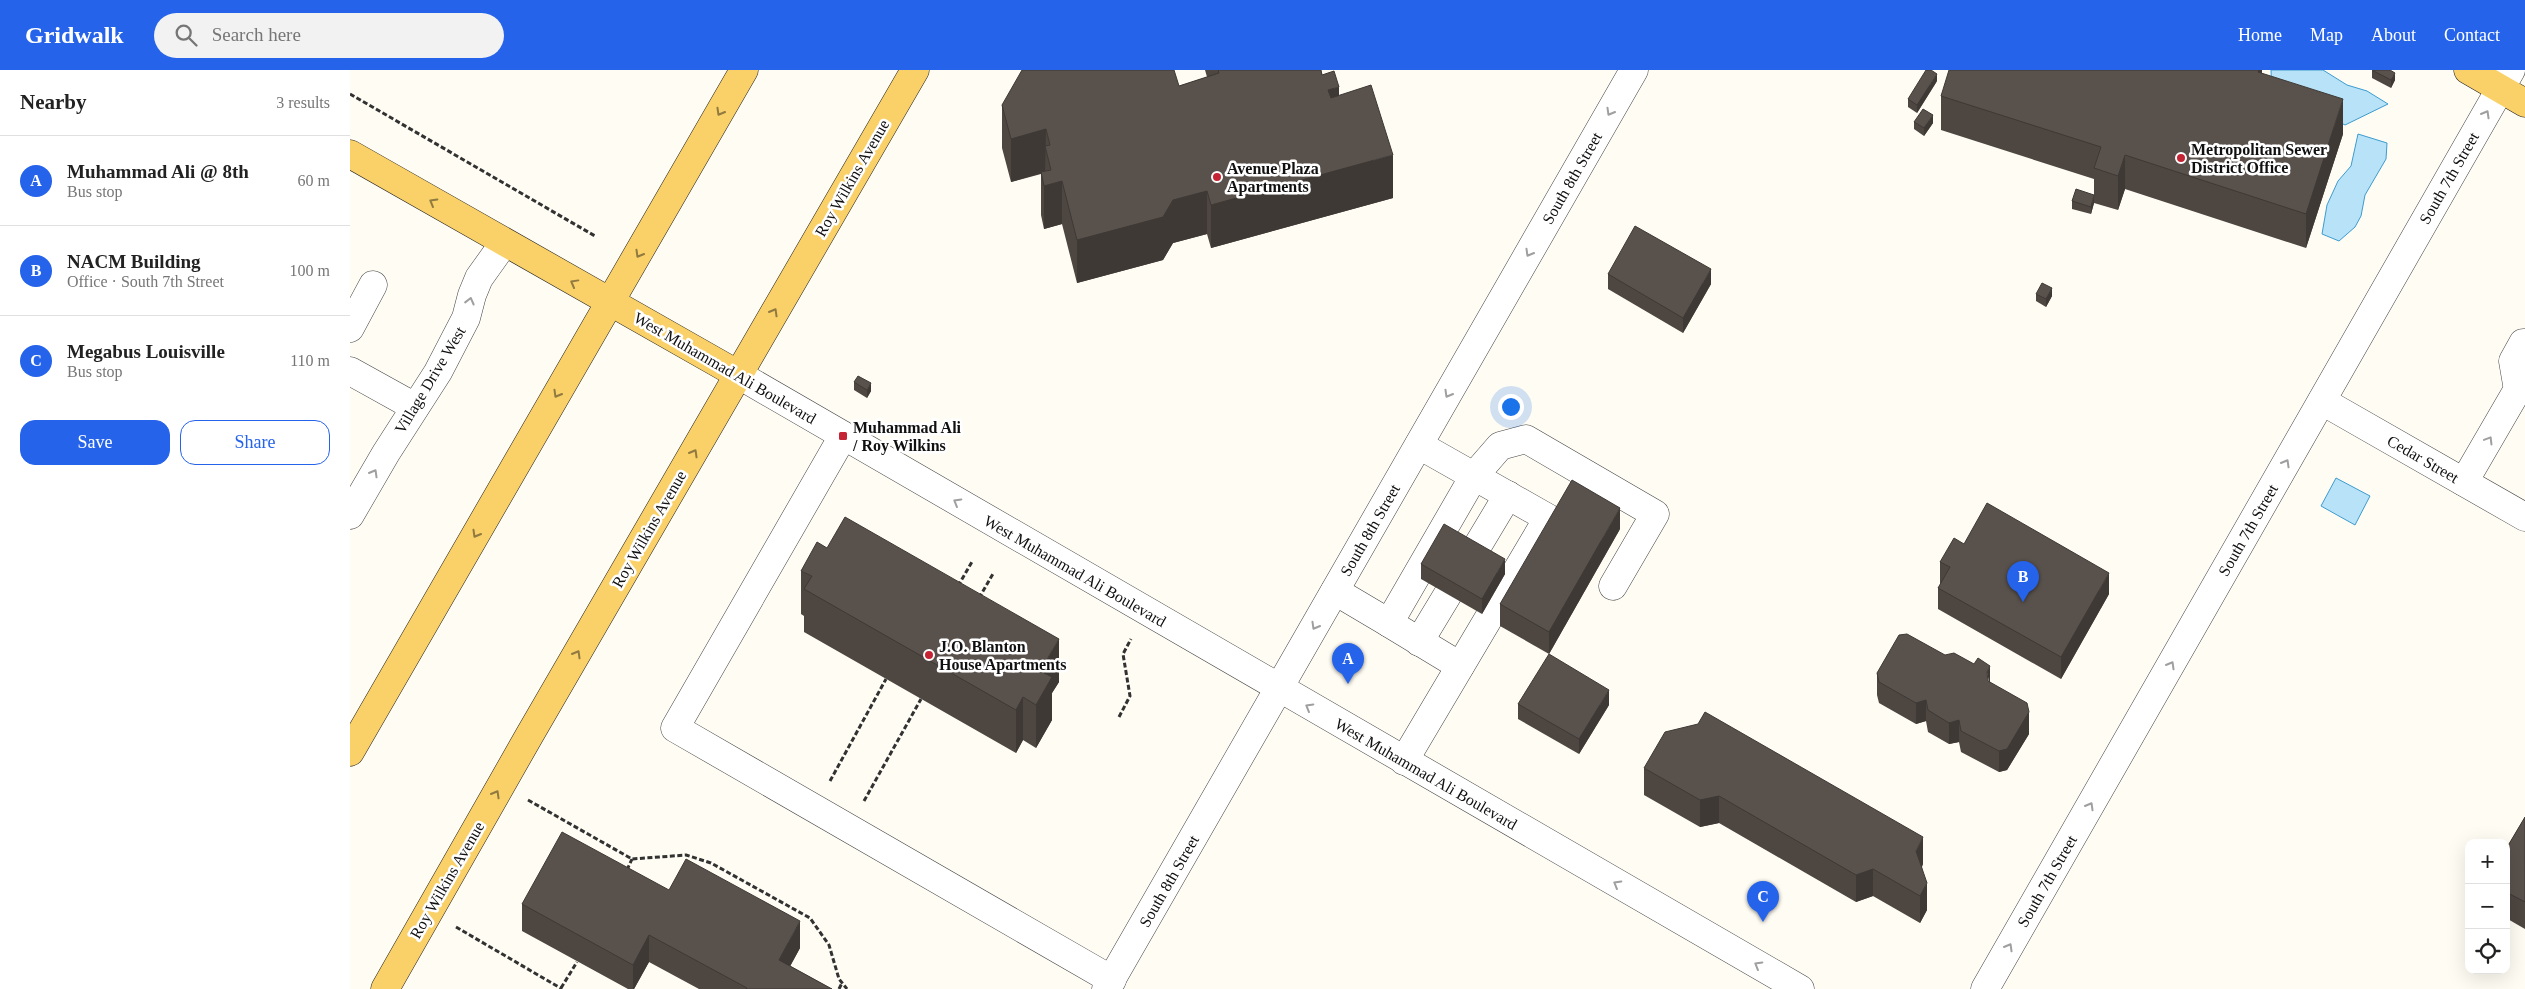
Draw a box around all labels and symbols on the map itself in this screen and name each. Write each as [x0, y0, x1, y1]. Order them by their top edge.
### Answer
one-way arrow [716, 107, 726, 116]
one-way arrow [1607, 107, 1617, 116]
one-way arrow [2480, 110, 2490, 119]
street label: Roy Wilkins Avenue [812, 117, 893, 240]
street label: South 8th Street [1539, 129, 1605, 227]
street label: South 7th Street [2416, 129, 2482, 227]
place label: Metropolitan Sewer District Office [2191, 141, 2327, 176]
marker: Metropolitan Sewer District Office [2175, 152, 2187, 164]
place label: Avenue Plaza Apartments [1227, 160, 1319, 196]
marker: Avenue Plaza Apartments [1211, 171, 1223, 183]
one-way arrow [430, 198, 439, 208]
one-way arrow [636, 248, 646, 257]
one-way arrow [1525, 248, 1535, 257]
one-way arrow [571, 279, 580, 289]
one-way arrow [465, 298, 475, 306]
one-way arrow [768, 308, 778, 317]
street label: West Muhammad Ali Boulevard [631, 309, 819, 427]
street label: Village Drive West [391, 323, 470, 437]
one-way arrow [553, 388, 563, 397]
one-way arrow [1444, 389, 1454, 398]
your location [1498, 394, 1524, 420]
place label: Muhammad Ali / Roy Wilkins [852, 419, 962, 455]
marker: Muhammad Ali / Roy Wilkins [837, 430, 849, 442]
street label: Cedar Street [2384, 432, 2462, 487]
one-way arrow [2482, 437, 2492, 446]
one-way arrow [687, 449, 697, 458]
one-way arrow [2280, 459, 2290, 468]
street label: Roy Wilkins Avenue [609, 468, 690, 591]
one-way arrow [368, 469, 378, 478]
street label: South 8th Street [1337, 481, 1403, 579]
street label: South 7th Street [2215, 481, 2281, 579]
one-way arrow [953, 499, 962, 509]
street label: West Muhammad Ali Boulevard [981, 512, 1169, 630]
one-way arrow [472, 529, 482, 538]
pin: B [2007, 561, 2039, 602]
one-way arrow [1311, 621, 1321, 630]
place label: J.O. Blanton House Apartments [939, 638, 1067, 674]
pin: A [1332, 643, 1364, 684]
marker: J.O. Blanton House Apartments [923, 649, 935, 661]
one-way arrow [570, 650, 580, 659]
one-way arrow [2164, 661, 2174, 670]
one-way arrow [1305, 703, 1314, 713]
street label: West Muhammad Ali Boulevard [1332, 715, 1520, 833]
one-way arrow [489, 791, 499, 800]
one-way arrow [2083, 802, 2093, 811]
street label: Roy Wilkins Avenue [407, 819, 488, 942]
street label: South 8th Street [1136, 832, 1202, 930]
street label: South 7th Street [2014, 832, 2080, 930]
one-way arrow [1613, 880, 1622, 890]
pin: C [1747, 881, 1779, 922]
one-way arrow [2003, 943, 2013, 952]
one-way arrow [1754, 961, 1763, 971]

